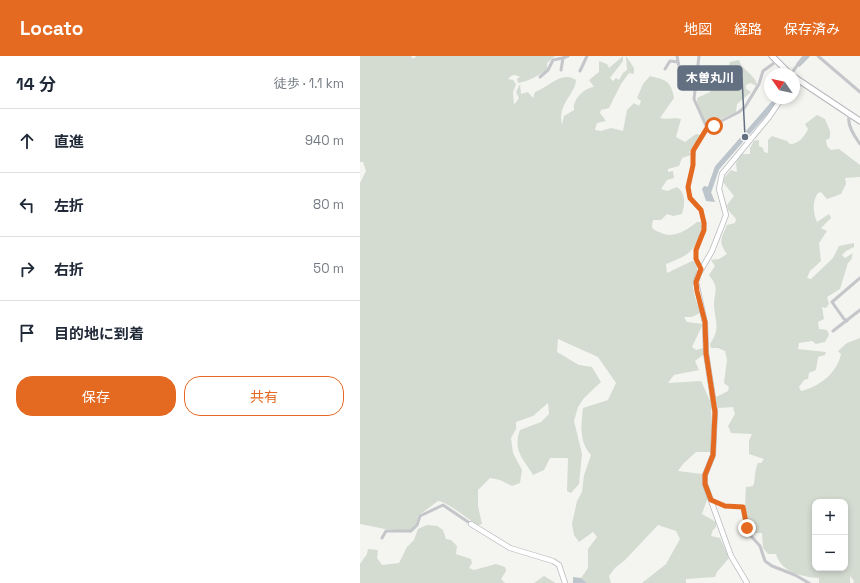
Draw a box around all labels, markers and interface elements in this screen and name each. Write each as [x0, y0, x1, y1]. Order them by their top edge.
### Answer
text: Locato [20, 16, 83, 41]
text: 地図 [684, 20, 712, 38]
text: 経路 [734, 20, 762, 38]
text: 保存済み [784, 20, 840, 38]
callout: 木曽丸川 [678, 66, 742, 90]
north arrow [764, 68, 800, 104]
text: 木曽丸川 [686, 70, 734, 86]
text: 14 分 [16, 73, 56, 95]
text: 徒歩 · 1.1 km [274, 75, 344, 92]
route start [705, 117, 723, 135]
icon: ahead [16, 130, 38, 152]
text: 直進 [54, 132, 84, 151]
text: 940 m [305, 132, 344, 149]
icon: left [16, 194, 38, 216]
text: 左折 [54, 196, 84, 215]
text: 80 m [313, 196, 344, 213]
icon: right [16, 258, 38, 280]
text: 右折 [54, 260, 84, 279]
text: 50 m [313, 260, 344, 277]
icon: arrive [16, 322, 38, 344]
text: 目的地に到着 [54, 324, 144, 343]
button: 保存 [16, 376, 176, 416]
button: 共有 [184, 376, 344, 416]
map controls [812, 499, 848, 571]
button: + [812, 499, 848, 535]
route end [738, 519, 756, 537]
button: − [812, 535, 848, 571]

